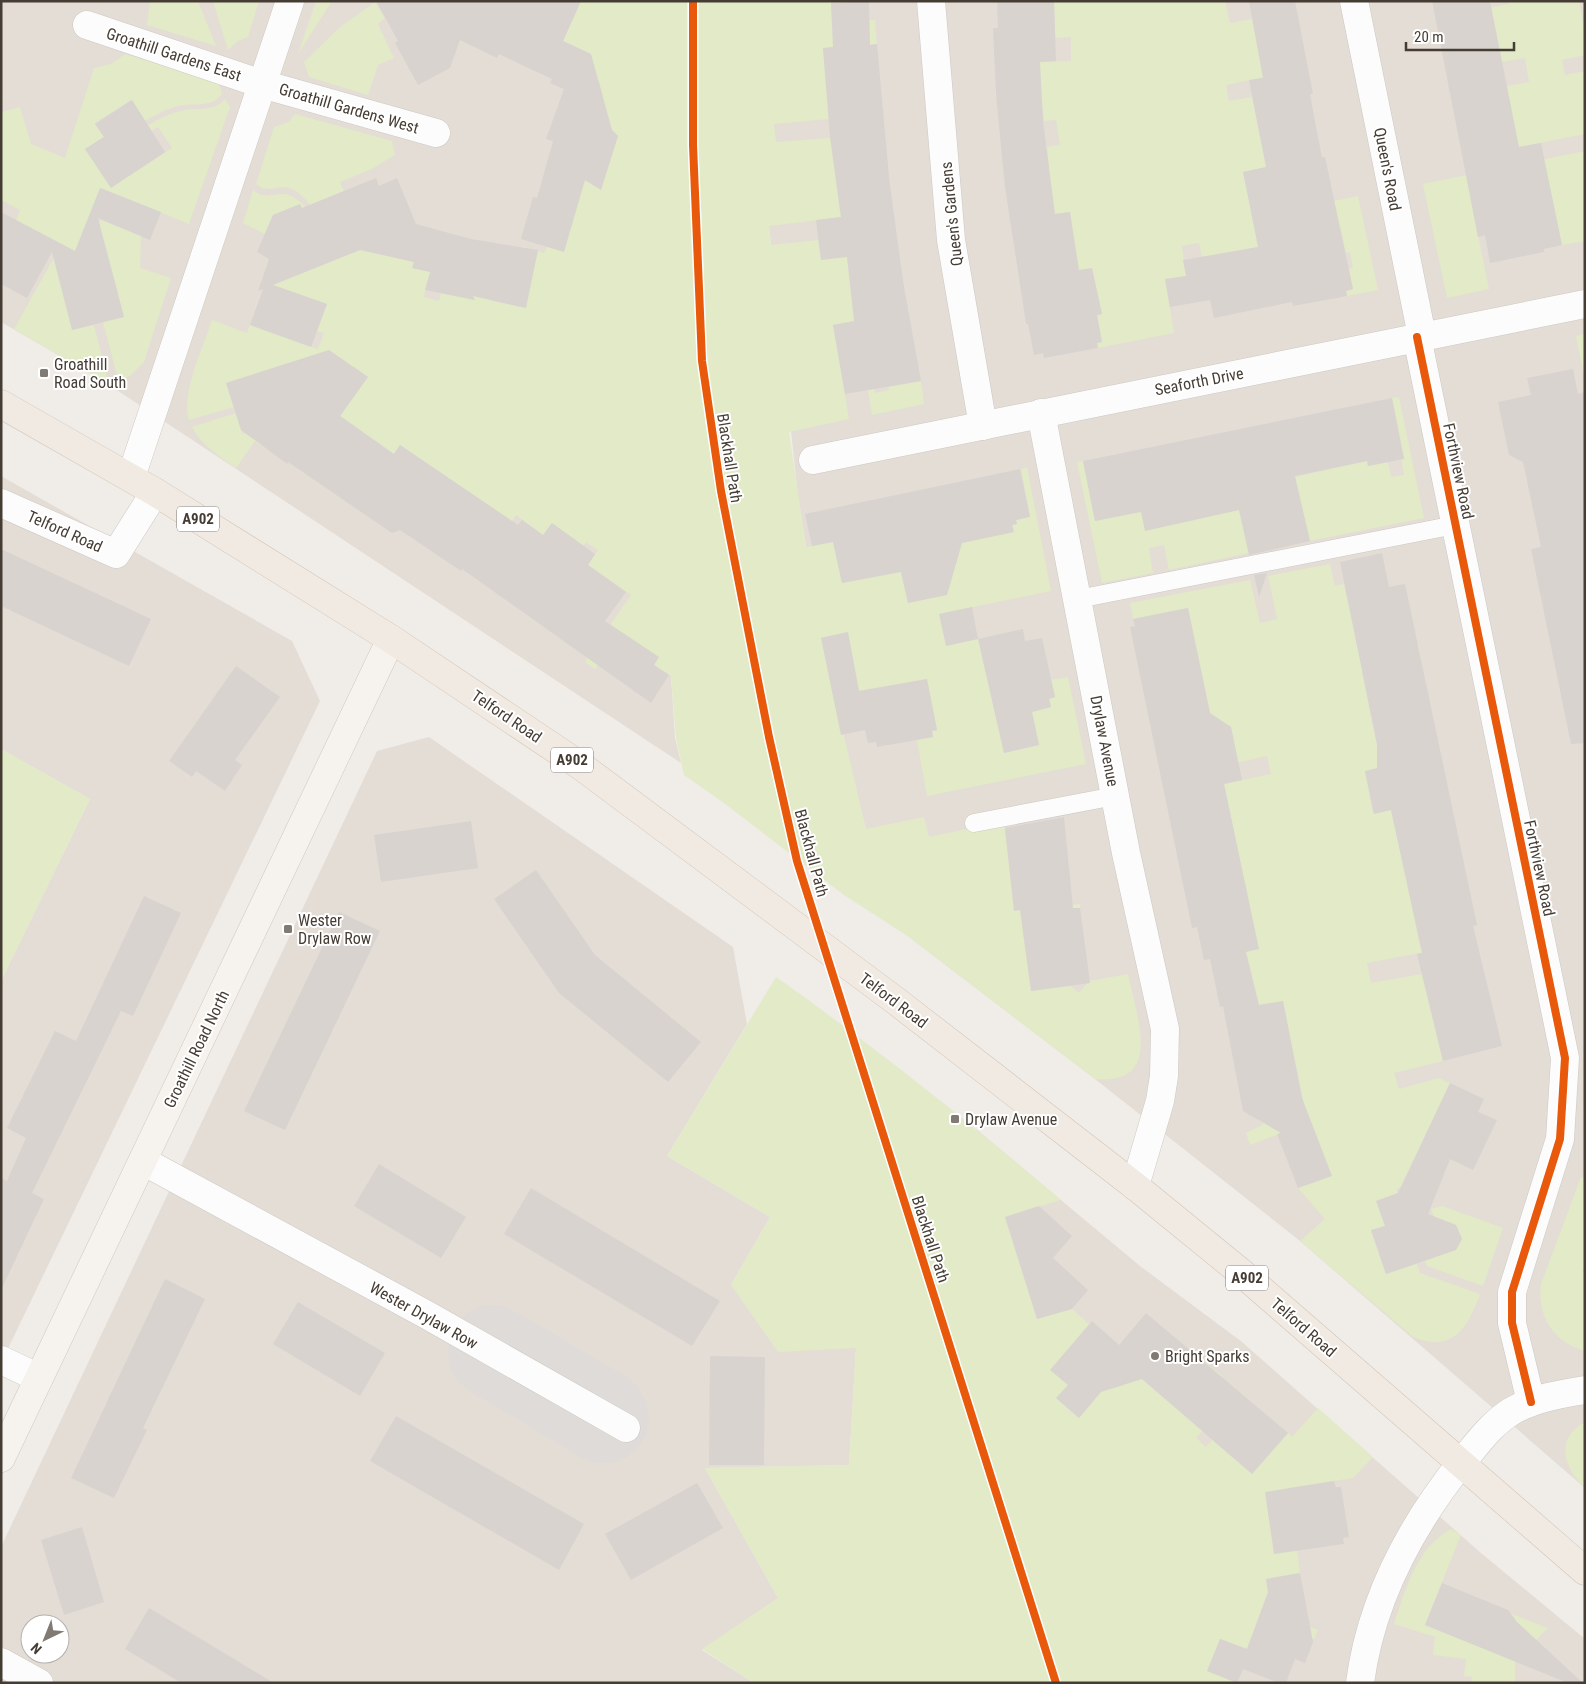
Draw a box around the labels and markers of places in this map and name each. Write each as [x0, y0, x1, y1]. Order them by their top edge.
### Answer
place label: Groathill Road South [54, 355, 126, 392]
marker: Groathill Road South [38, 367, 50, 379]
place label: Wester Drylaw Row [298, 911, 371, 948]
marker: Wester Drylaw Row [282, 923, 294, 935]
place label: Drylaw Avenue [965, 1110, 1057, 1129]
marker: Drylaw Avenue [949, 1113, 961, 1125]
place label: Bright Sparks [1165, 1347, 1250, 1366]
marker: Bright Sparks [1149, 1350, 1161, 1362]

